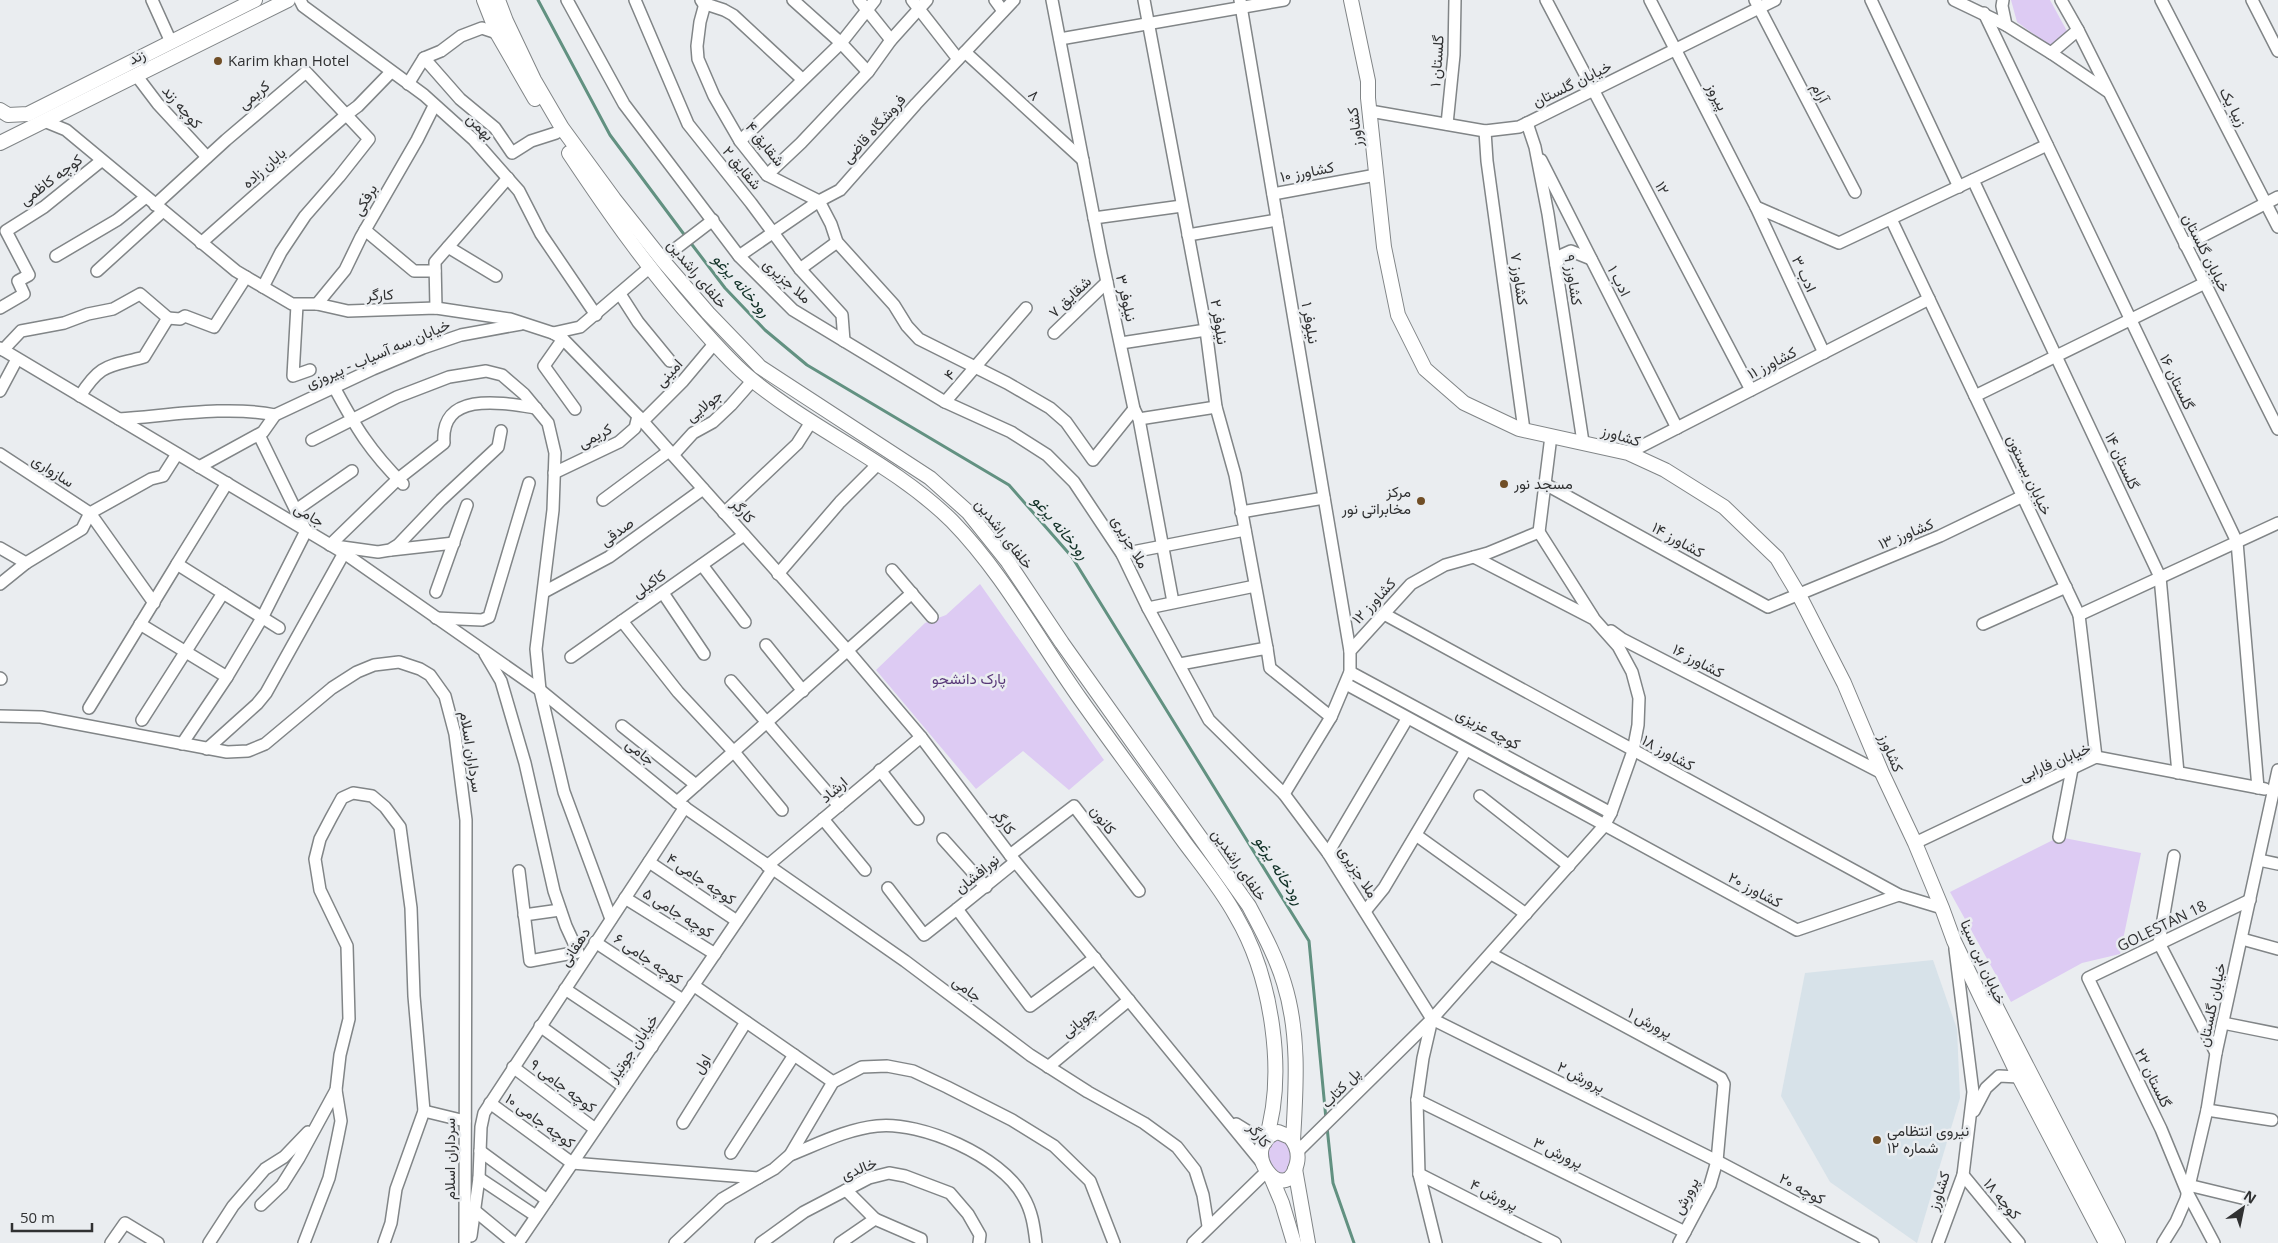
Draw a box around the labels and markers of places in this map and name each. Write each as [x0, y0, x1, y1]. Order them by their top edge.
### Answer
place label: Karim khan Hotel [228, 50, 349, 70]
marker: Karim khan Hotel [212, 55, 224, 67]
place label: مسجد نور [1513, 473, 1573, 493]
marker: مسجد نور [1498, 478, 1510, 490]
place label: مرکز مخابراتی نور [1341, 481, 1411, 519]
marker: مرکز مخابراتی نور [1415, 495, 1427, 507]
place label: نیروی انتظامی شماره ۱۲ [1887, 1120, 1969, 1157]
marker: نیروی انتظامی شماره ۱۲ [1871, 1134, 1883, 1146]

